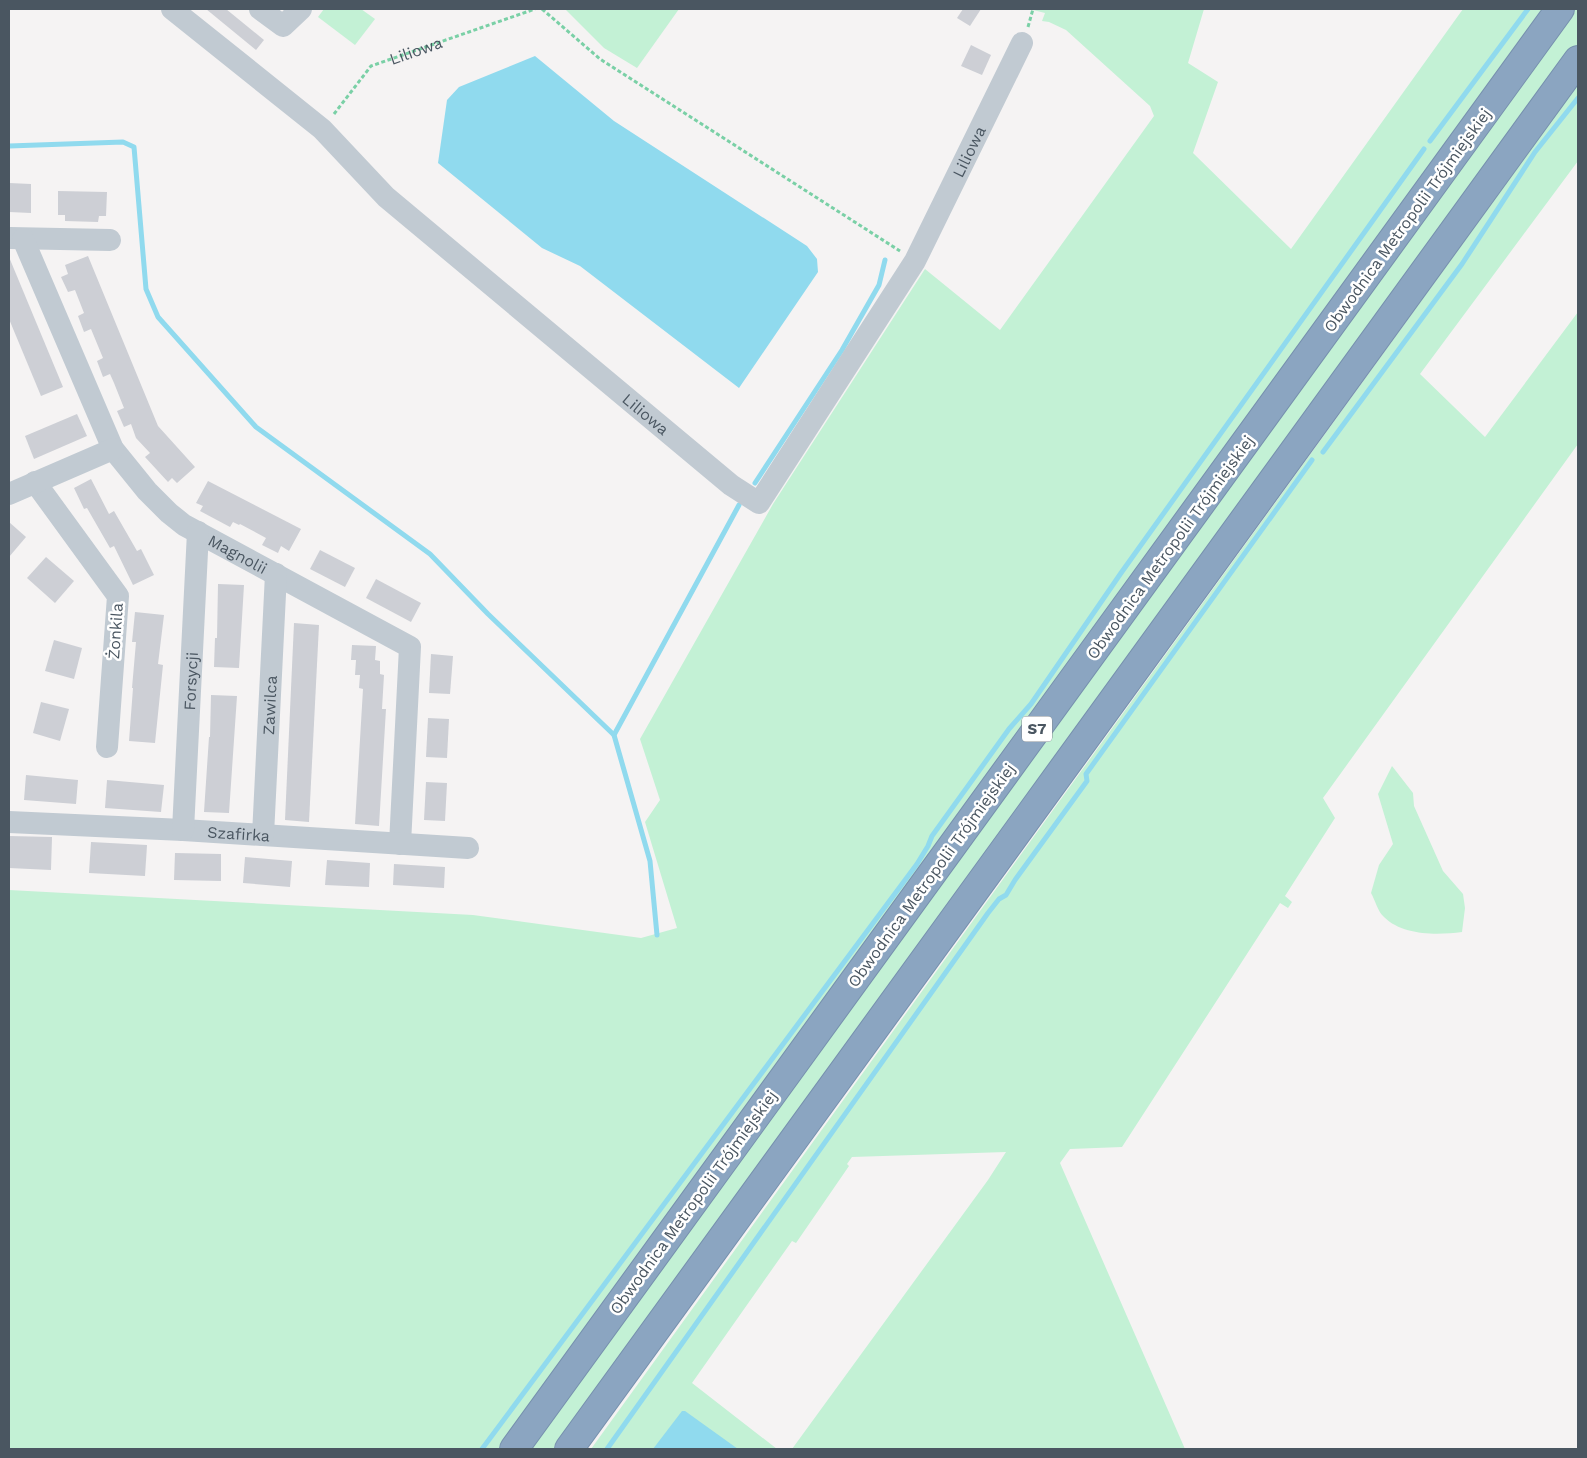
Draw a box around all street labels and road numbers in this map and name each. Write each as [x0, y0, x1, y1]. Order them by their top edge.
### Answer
street label: Liliowa [387, 33, 445, 69]
street label: Obwodnica Metropolii Trójmiejskiej [1320, 105, 1495, 336]
street label: Liliowa [949, 123, 990, 180]
street label: Liliowa [618, 390, 673, 439]
street label: Obwodnica Metropolii Trójmiejskiej [1083, 432, 1258, 663]
street label: Magnolii [205, 531, 270, 578]
street label: Żonkila [104, 602, 127, 660]
street label: Forsycji [180, 652, 202, 711]
street label: Zawilca [259, 675, 281, 735]
road number: S7 [1022, 716, 1052, 742]
street label: Obwodnica Metropolii Trójmiejskiej [844, 760, 1019, 991]
street label: Szafirka [207, 823, 271, 845]
street label: Obwodnica Metropolii Trójmiejskiej [606, 1087, 781, 1318]

